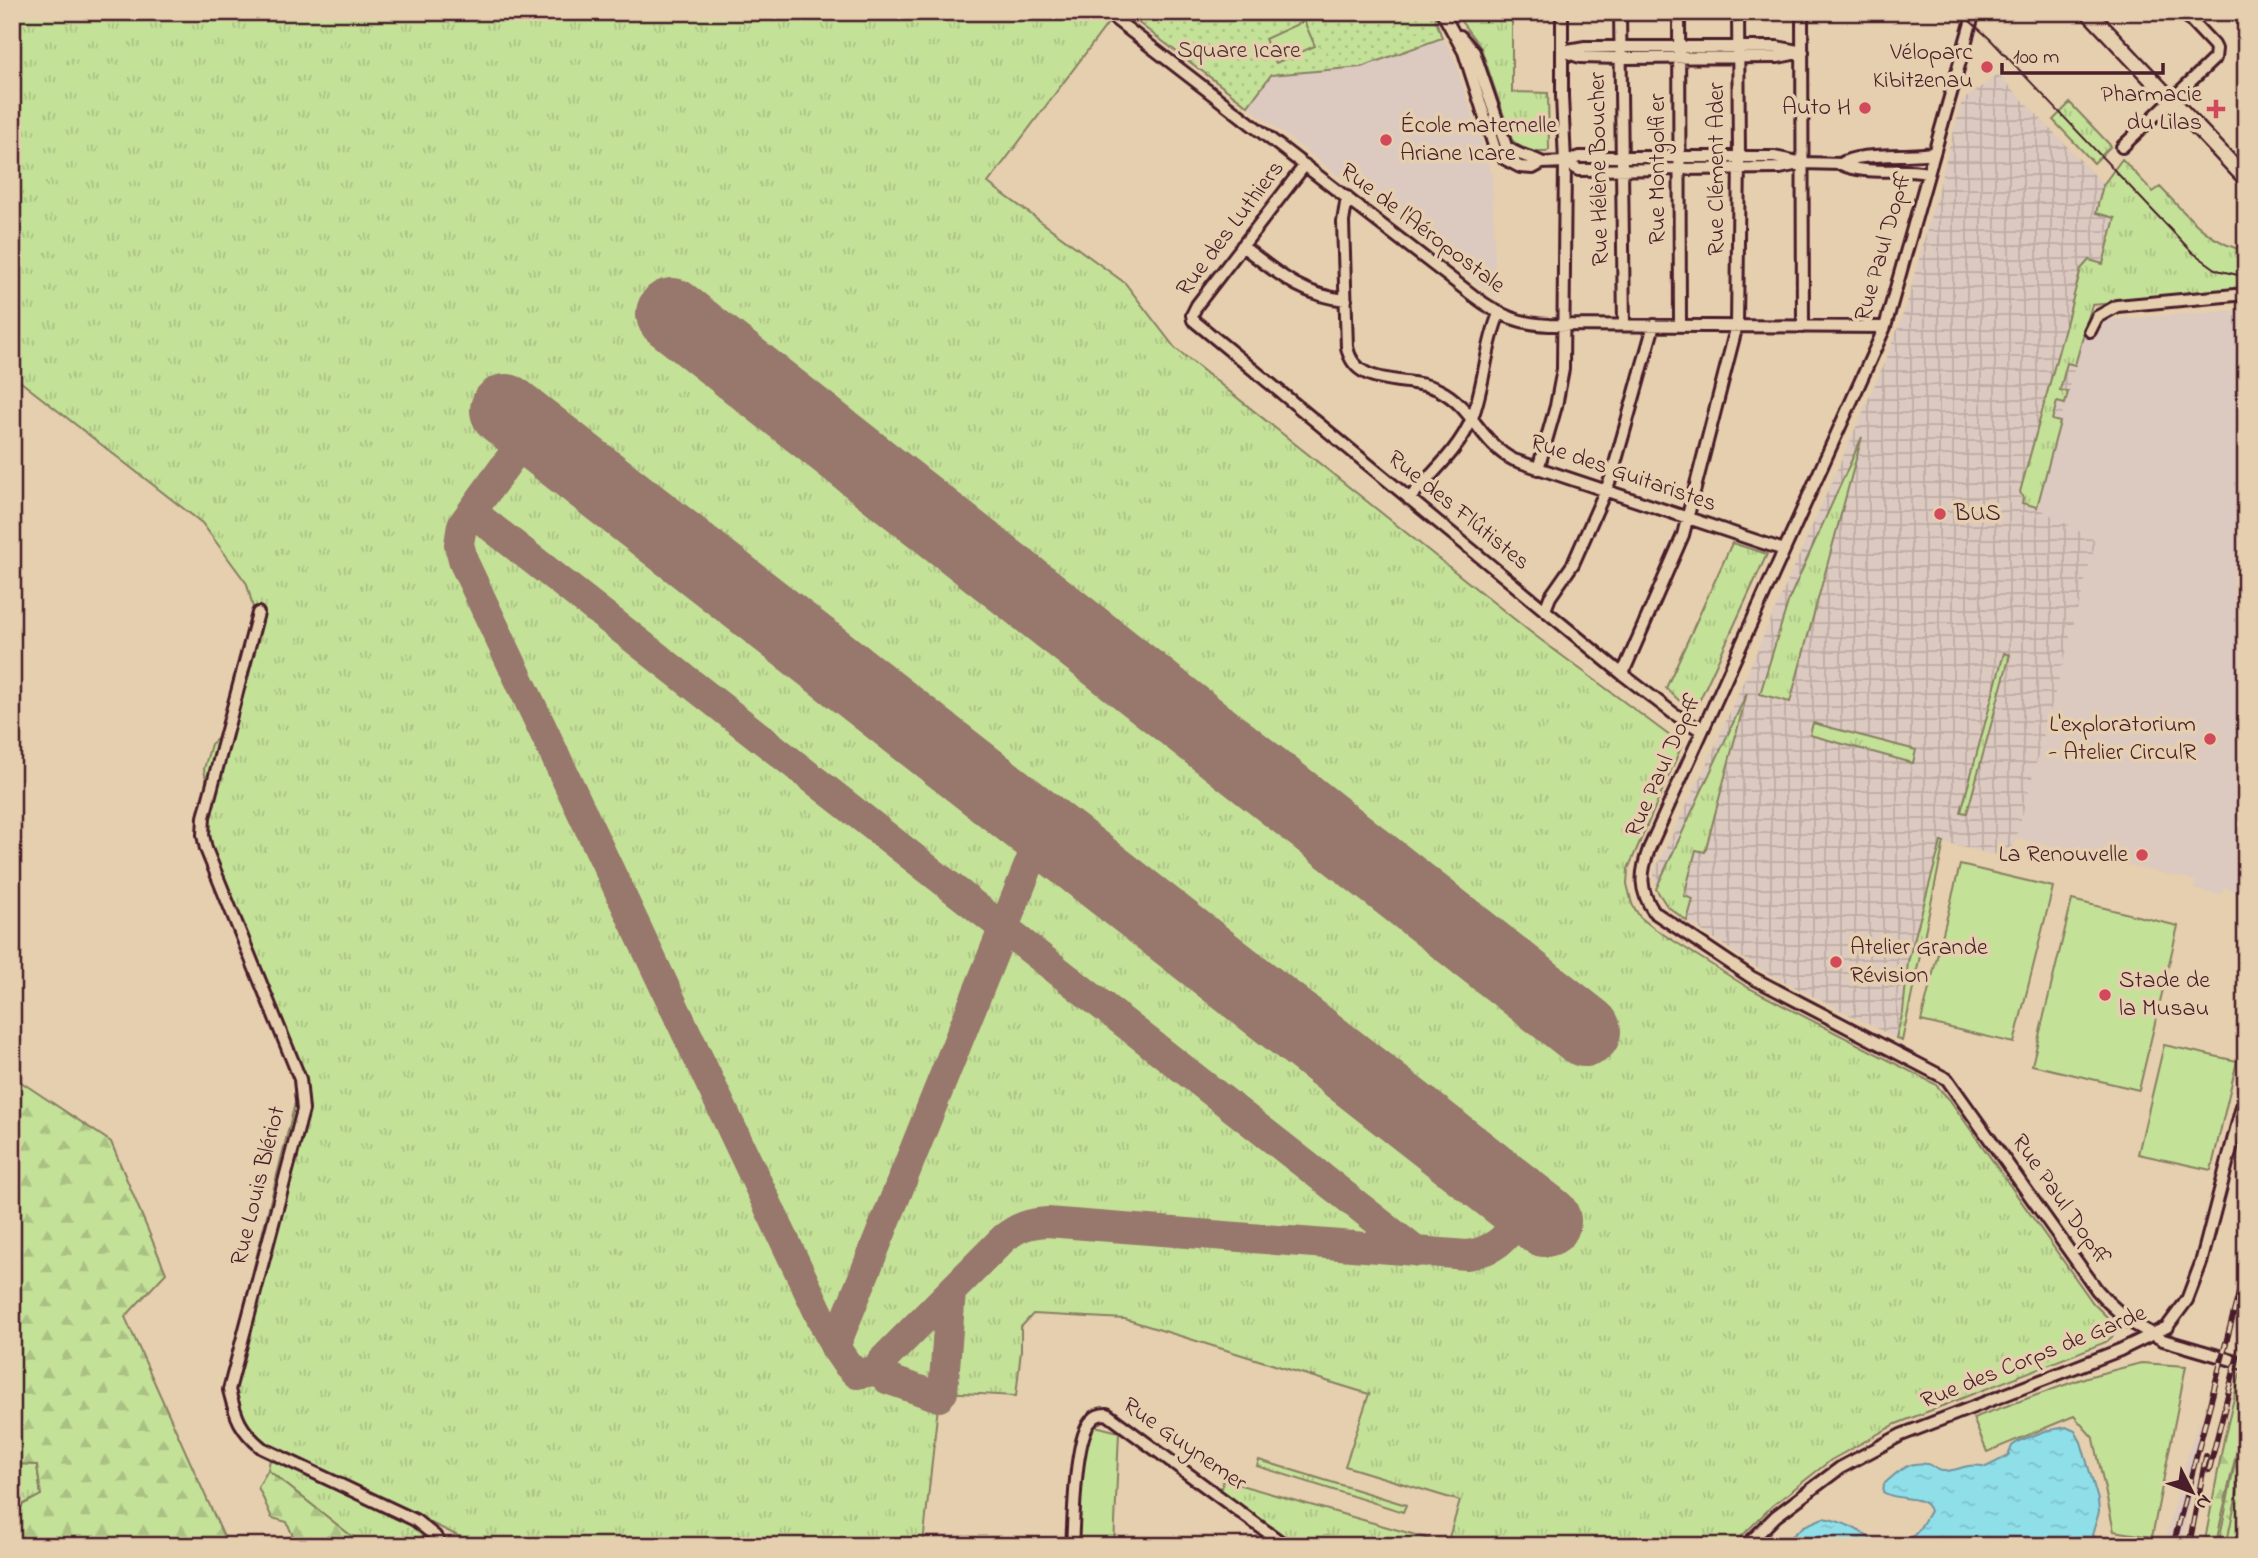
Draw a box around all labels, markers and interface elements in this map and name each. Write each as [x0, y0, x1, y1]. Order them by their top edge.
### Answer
scale bar [2002, 32, 2164, 76]
park label: Square Icare [1177, 34, 1301, 69]
place label: Véloparc Kibitzenau [1873, 36, 1973, 99]
text: 100 m [2013, 43, 2059, 73]
marker: Véloparc Kibitzenau [1979, 59, 1995, 75]
street label: Rue Hélène Boucher [1581, 71, 1619, 266]
place label: Pharmacie du Lilas [2100, 78, 2202, 141]
street label: Rue Clément Ader [1700, 82, 1735, 256]
place label: Auto H [1782, 91, 1851, 126]
street label: Rue Montgolfier [1641, 93, 1676, 244]
marker: Auto H [1857, 100, 1873, 116]
marker: Pharmacie du Lilas [2208, 101, 2224, 117]
place label: École maternelle Ariane Icare [1400, 109, 1557, 172]
marker: École maternelle Ariane Icare [1378, 132, 1394, 148]
street label: Rue des Luthiers [1168, 153, 1294, 305]
street label: Rue de l'Aéropostale [1332, 155, 1512, 303]
street label: Rue Paul Dopff [1846, 168, 1922, 325]
street label: Rue des Guitaristes [1525, 426, 1721, 522]
street label: Rue des Flûtistes [1379, 442, 1537, 580]
place label: BUS [1953, 497, 2001, 532]
marker: BUS [1932, 506, 1948, 522]
street label: Rue Paul Dopff [1617, 688, 1711, 843]
place label: L'exploratorium - Atelier CirculR [2048, 708, 2197, 771]
marker: L'exploratorium - Atelier CirculR [2202, 731, 2218, 747]
place label: La Renouvelle [1999, 838, 2128, 873]
marker: La Renouvelle [2134, 847, 2150, 863]
place label: Atelier Grande Révision [1850, 931, 1988, 994]
marker: Atelier Grande Révision [1828, 954, 1844, 970]
place label: Stade de la Musau [2119, 964, 2210, 1027]
marker: Stade de la Musau [2097, 987, 2113, 1003]
street label: Rue Louis Blériot [222, 1103, 296, 1269]
street label: Rue Paul Dopff [2002, 1127, 2119, 1273]
street label: Rue des Corps de Garde [1916, 1297, 2152, 1419]
street label: Rue Guynemer [1114, 1389, 1254, 1502]
north arrow [2156, 1456, 2226, 1526]
text: N [2188, 1488, 2217, 1516]

